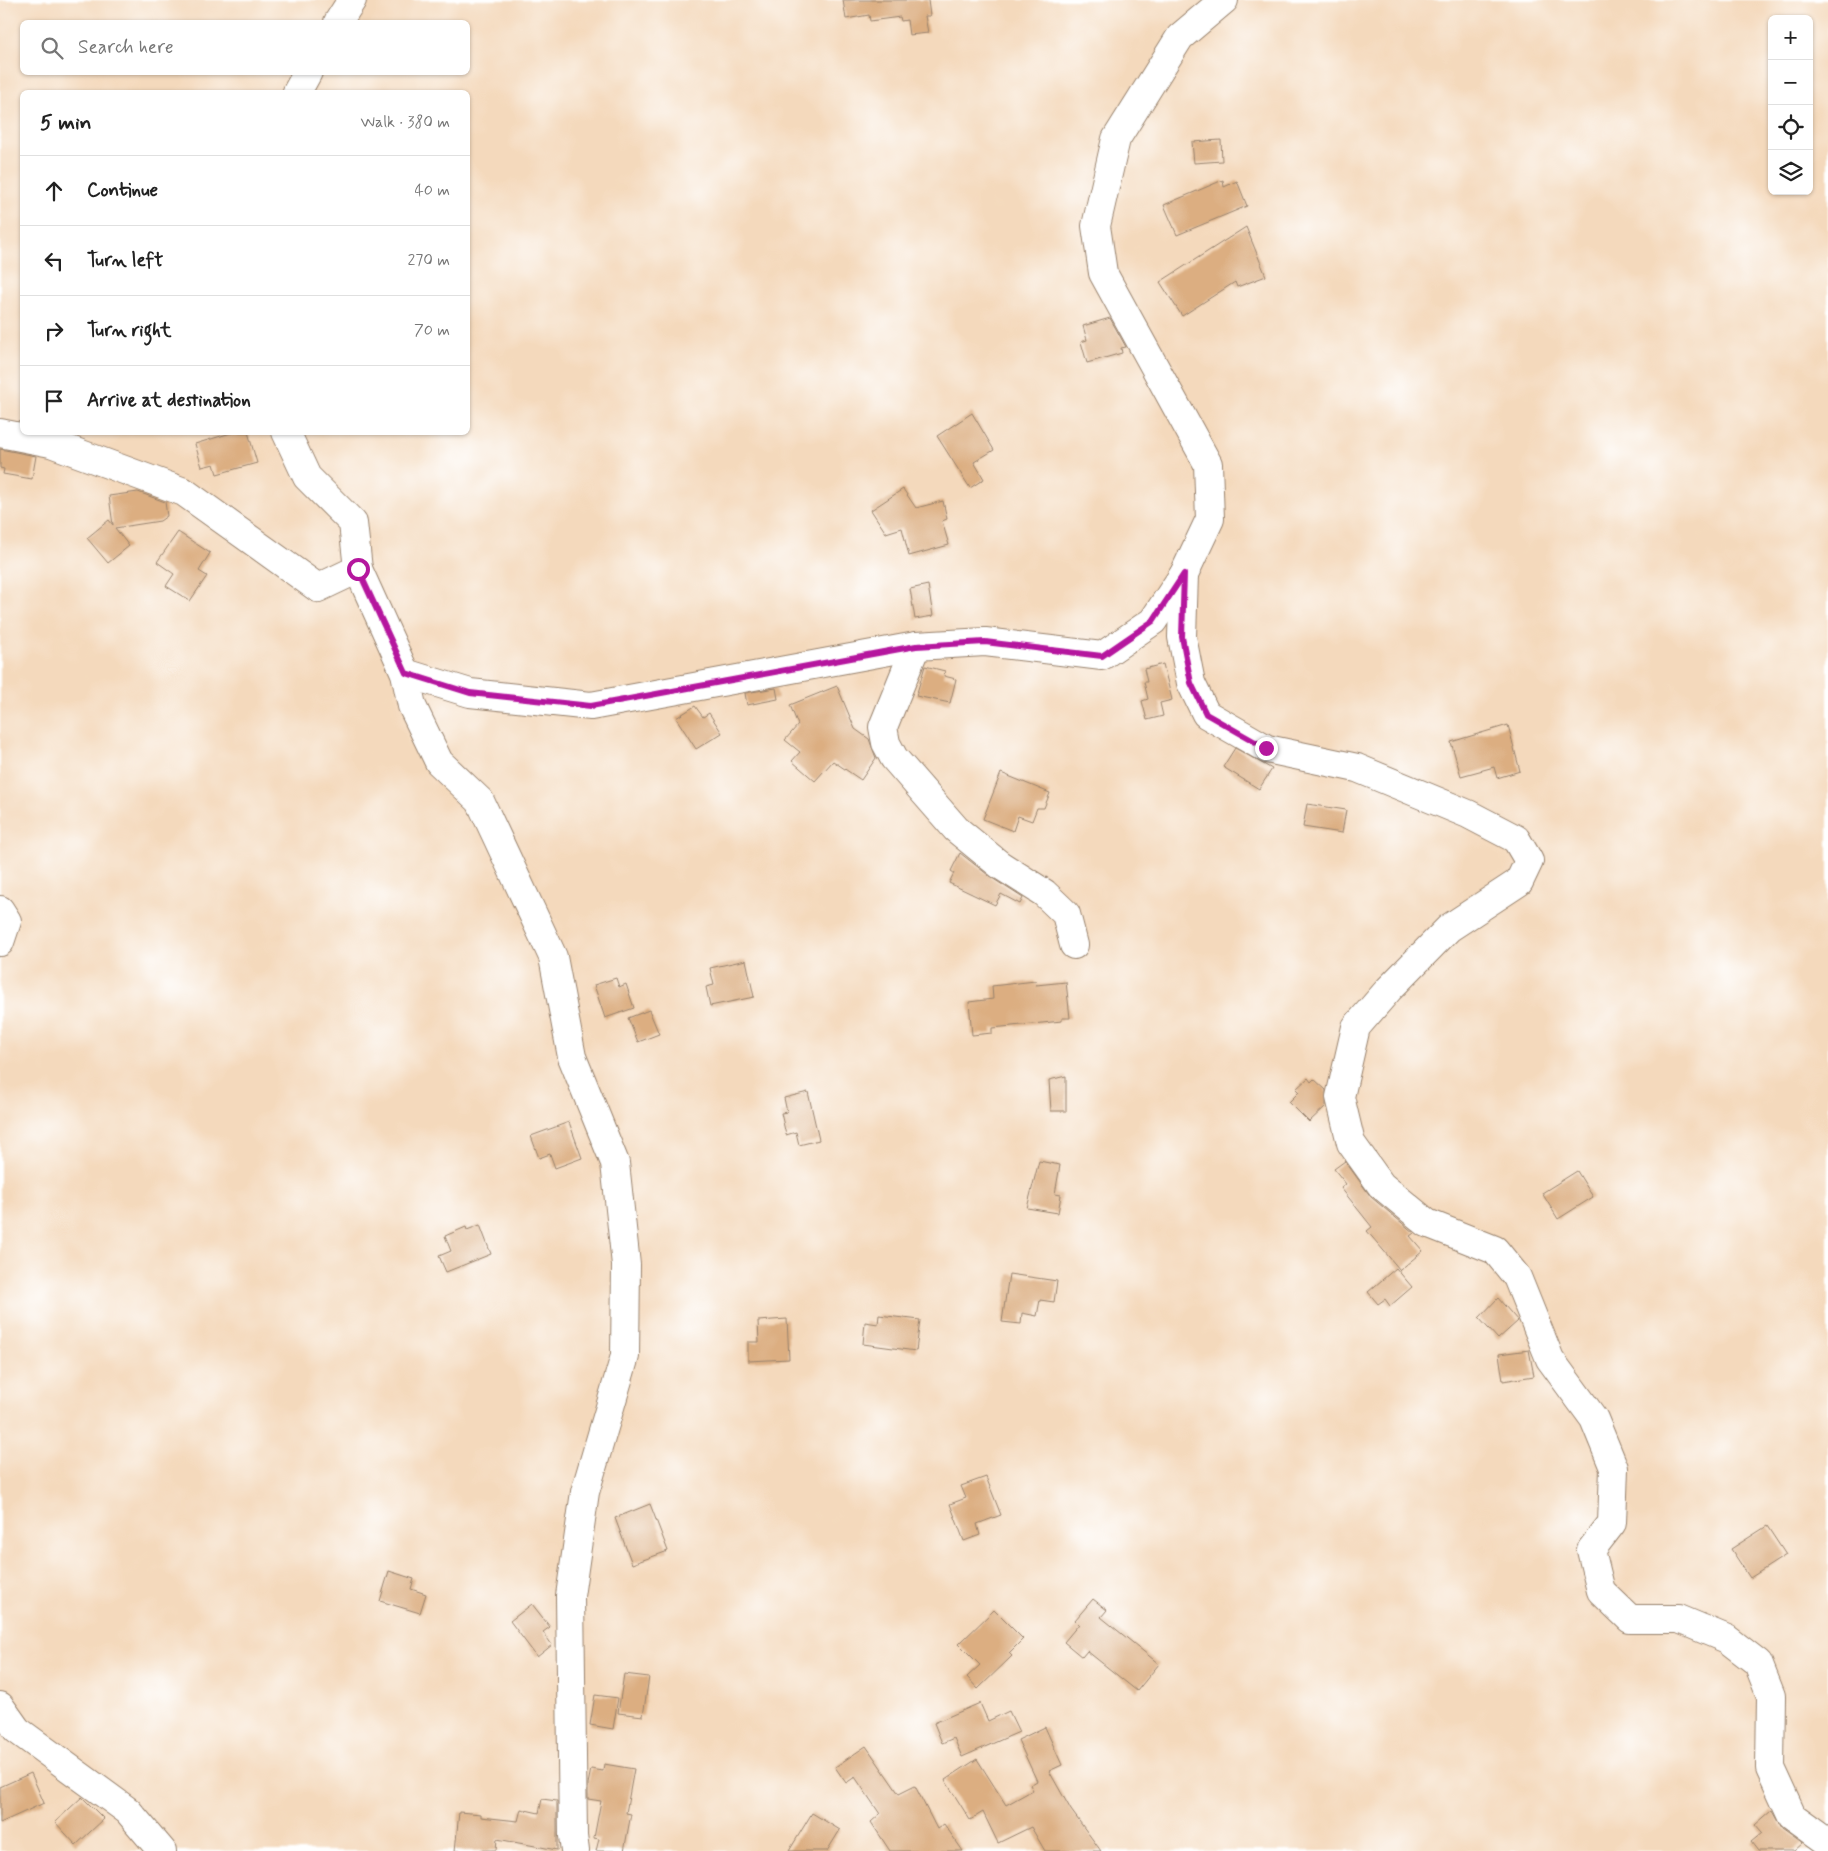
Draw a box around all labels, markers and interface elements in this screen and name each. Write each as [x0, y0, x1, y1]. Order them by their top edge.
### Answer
map controls [1768, 15, 1813, 195]
button: + [1768, 15, 1813, 60]
search box [20, 20, 470, 75]
icon: search [38, 34, 66, 62]
text: Search here [78, 35, 174, 60]
button: − [1768, 60, 1813, 105]
button: locate [1768, 105, 1813, 150]
text: 5 min [40, 109, 92, 137]
text: Walk · 380 m [360, 112, 450, 133]
button: layers [1768, 150, 1813, 195]
icon: ahead [40, 177, 68, 205]
text: Continue [87, 178, 158, 203]
text: 40 m [414, 180, 450, 201]
icon: left [40, 247, 68, 275]
text: Turn left [87, 248, 163, 273]
text: 270 m [407, 250, 450, 271]
icon: right [40, 317, 68, 345]
text: Turn right [87, 318, 171, 343]
text: 70 m [414, 320, 450, 341]
icon: arrive [40, 387, 68, 415]
text: Arrive at destination [87, 388, 251, 413]
route start [347, 558, 370, 581]
route end [1255, 737, 1278, 760]

